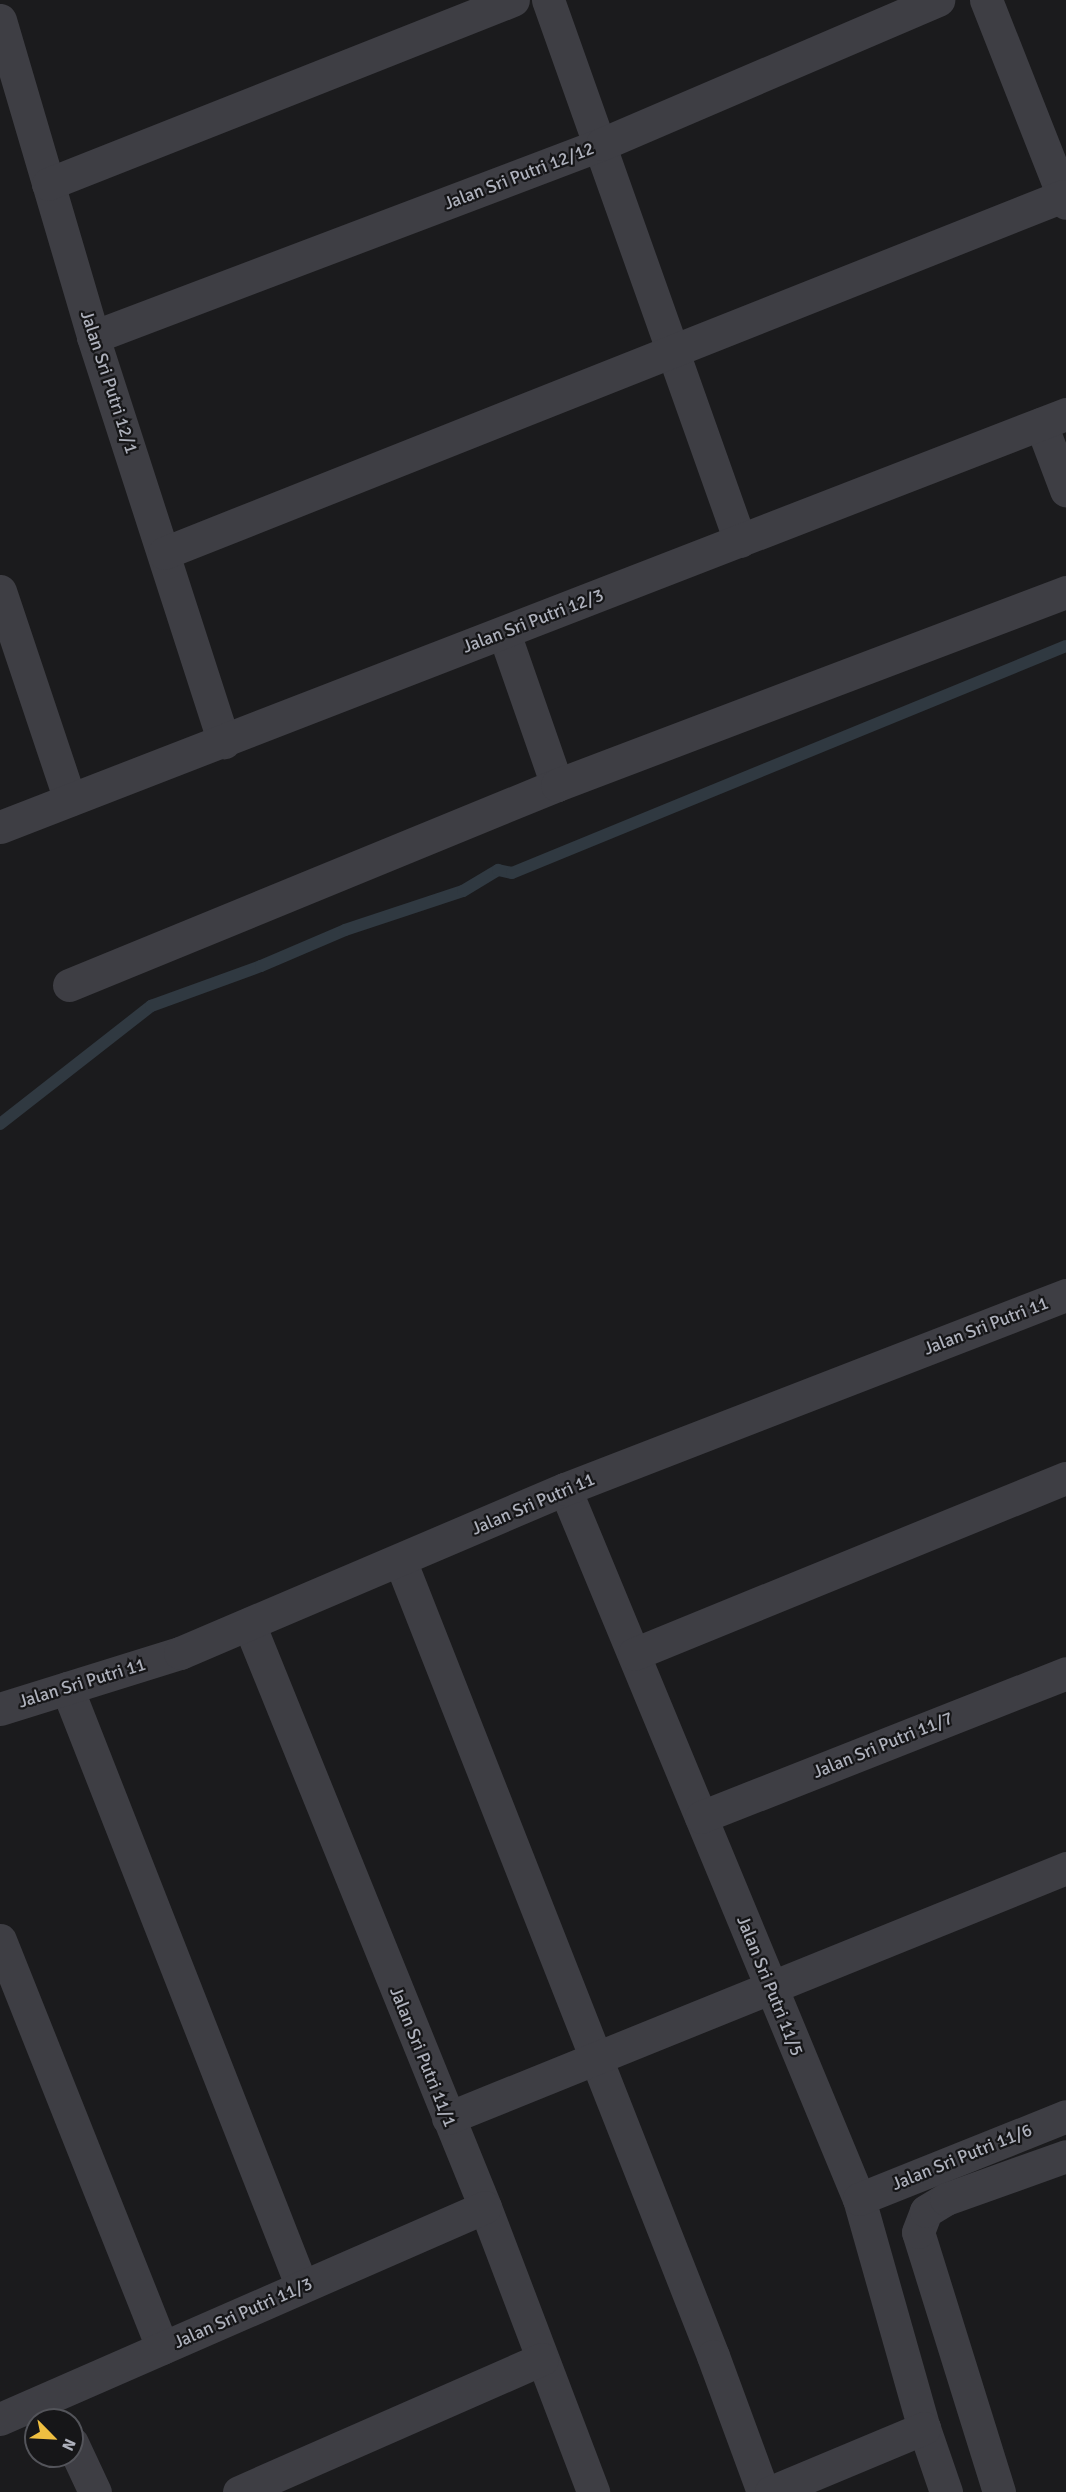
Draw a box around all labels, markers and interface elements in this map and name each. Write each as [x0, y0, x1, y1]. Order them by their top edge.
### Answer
street label: Jalan Sri Putri 12/12 [441, 137, 597, 215]
street label: Jalan Sri Putri 12/1 [76, 308, 142, 456]
street label: Jalan Sri Putri 12/3 [459, 584, 607, 658]
street label: Jalan Sri Putri 11 [920, 1292, 1052, 1360]
street label: Jalan Sri Putri 11 [468, 1468, 598, 1540]
street label: Jalan Sri Putri 11 [16, 1653, 148, 1713]
street label: Jalan Sri Putri 11/7 [810, 1707, 956, 1783]
street label: Jalan Sri Putri 11/5 [732, 1913, 808, 2059]
street label: Jalan Sri Putri 11/1 [385, 1984, 461, 2130]
street label: Jalan Sri Putri 11/6 [889, 2119, 1035, 2195]
street label: Jalan Sri Putri 11/3 [170, 2273, 316, 2353]
north arrow [24, 2408, 84, 2468]
text: N [57, 2435, 80, 2454]

